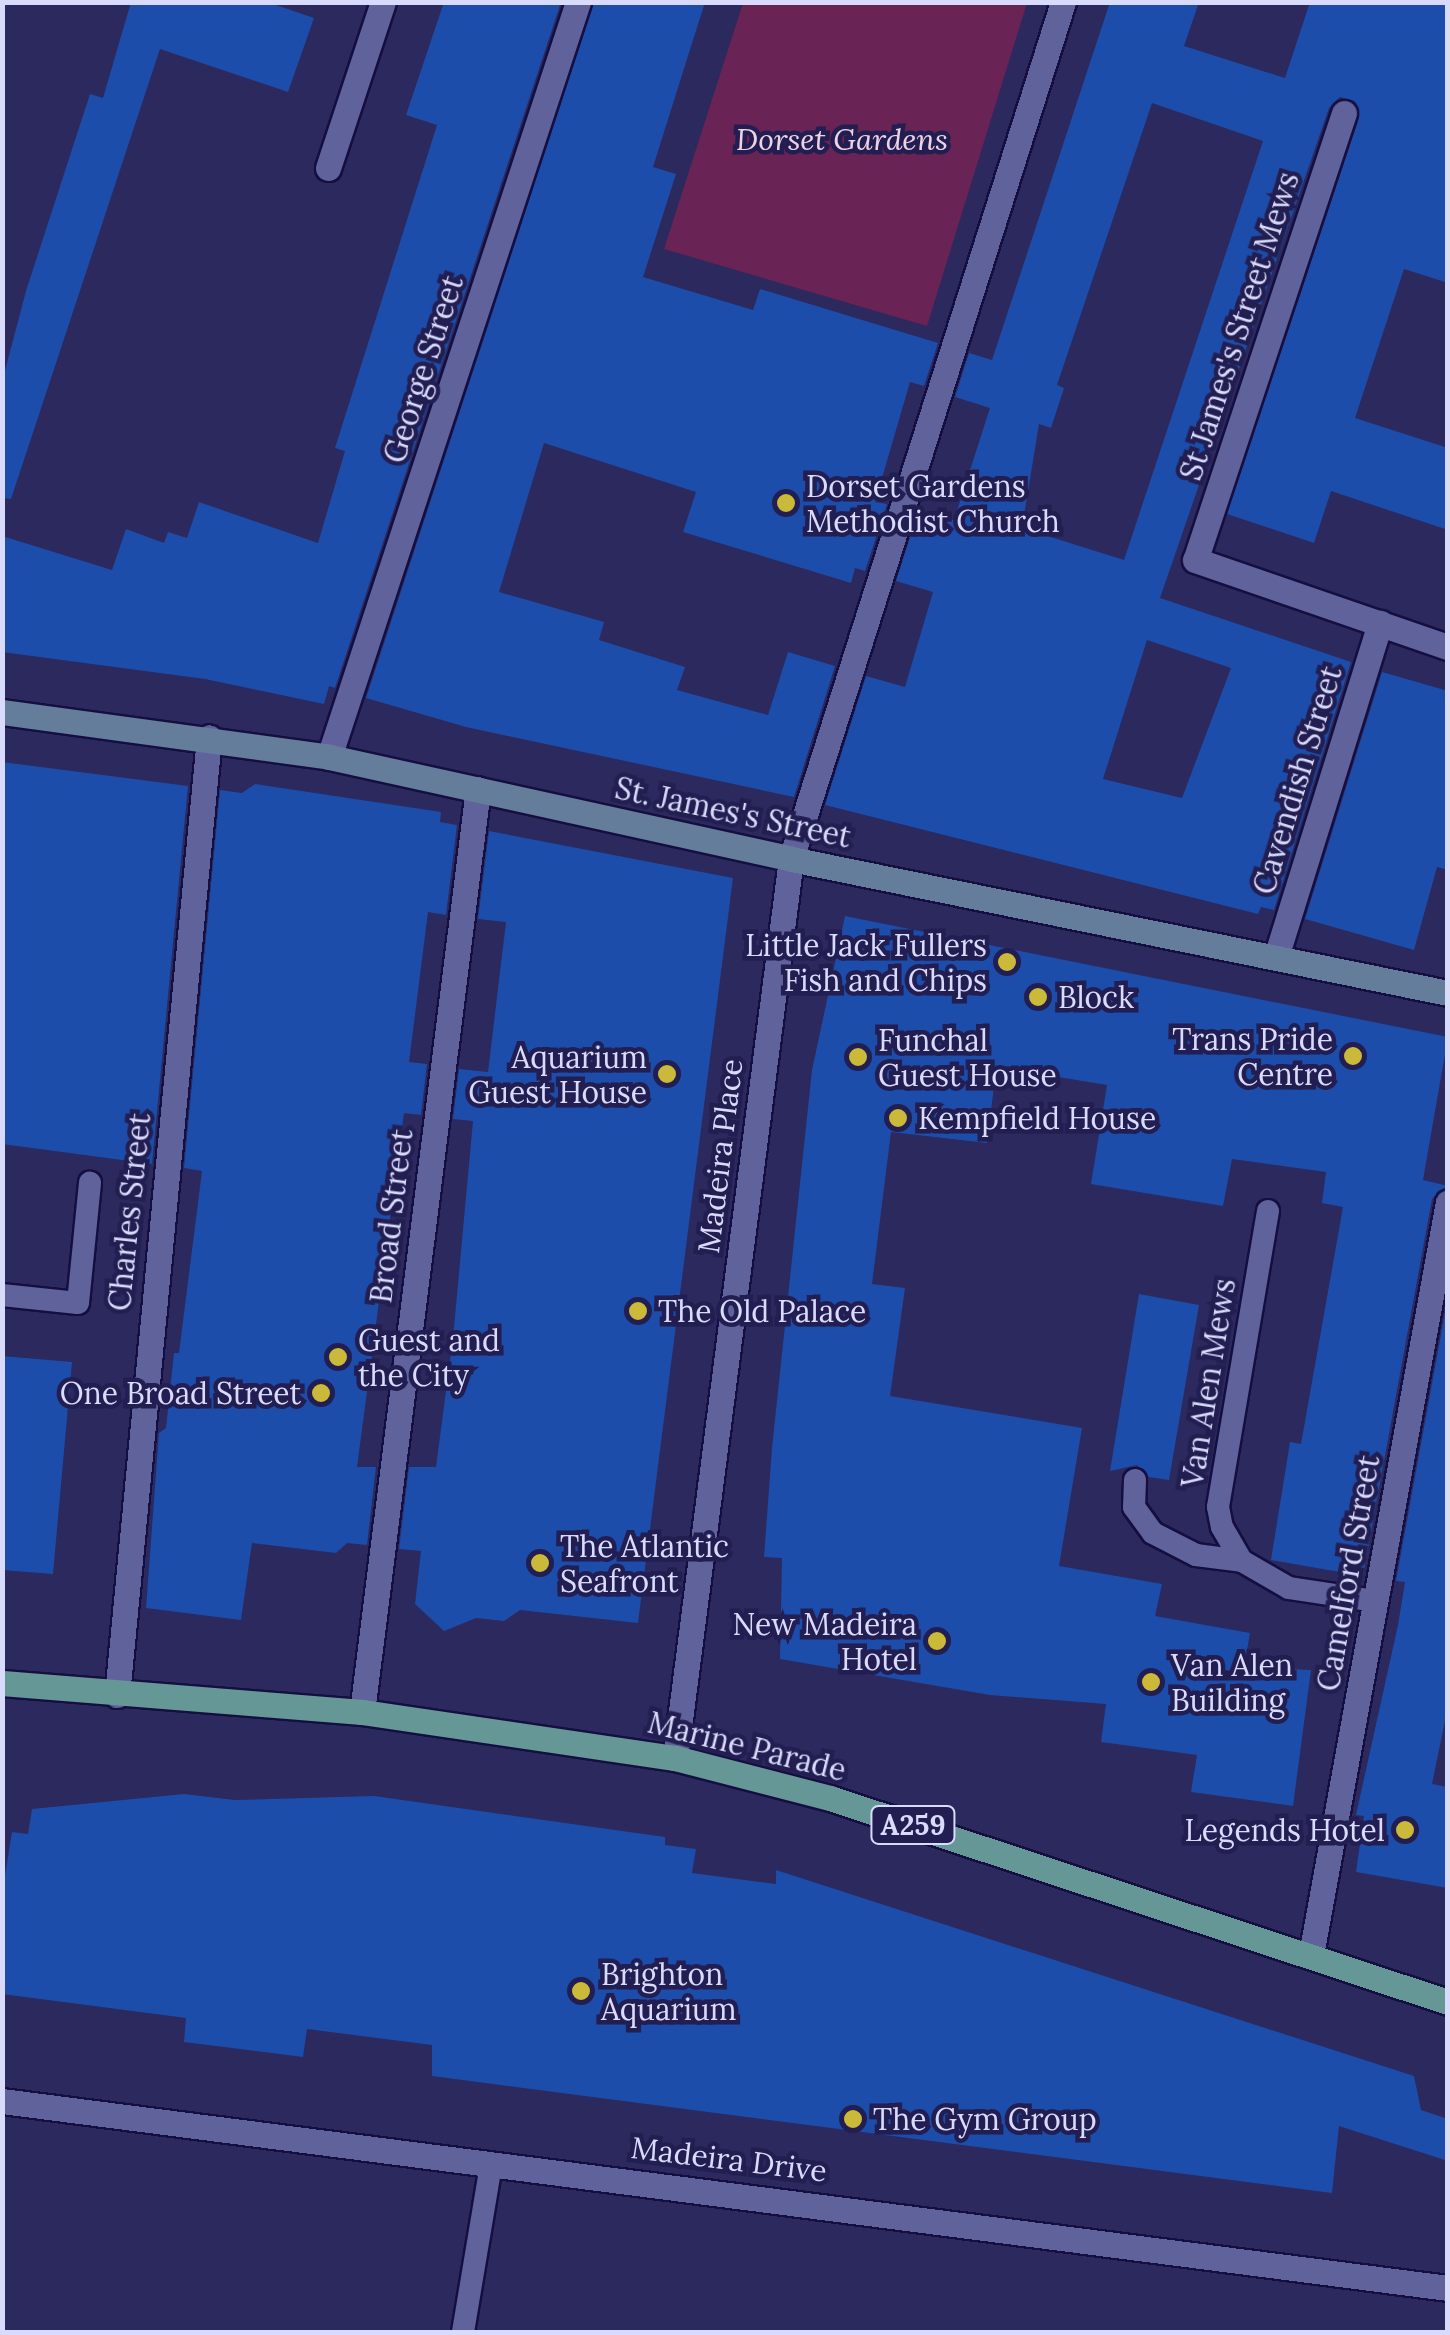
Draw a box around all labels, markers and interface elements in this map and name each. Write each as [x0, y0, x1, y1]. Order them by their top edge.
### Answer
park label: Dorset Gardens [736, 121, 948, 157]
street label: St James's Street Mews [1172, 167, 1306, 485]
street label: George Street [376, 271, 470, 467]
place label: Dorset Gardens Methodist Church [806, 468, 1060, 538]
marker: Dorset Gardens Methodist Church [775, 492, 797, 514]
street label: Cavendish Street [1245, 662, 1349, 898]
street label: St. James's Street [612, 769, 854, 855]
place label: Little Jack Fullers Fish and Chips [745, 927, 987, 998]
marker: Little Jack Fullers Fish and Chips [996, 951, 1018, 973]
place label: Block [1058, 979, 1134, 1015]
marker: Block [1027, 986, 1049, 1008]
place label: Trans Pride Centre [1172, 1021, 1333, 1092]
place label: Funchal Guest House [878, 1022, 1057, 1092]
place label: Aquarium Guest House [468, 1039, 647, 1110]
marker: Trans Pride Centre [1342, 1045, 1364, 1067]
marker: Funchal Guest House [847, 1046, 869, 1068]
street label: Madeira Place [690, 1057, 750, 1255]
marker: Aquarium Guest House [656, 1063, 678, 1085]
place label: Kempfield House [918, 1100, 1156, 1136]
marker: Kempfield House [887, 1107, 909, 1129]
street label: Charles Street [101, 1111, 157, 1313]
street label: Broad Street [362, 1127, 420, 1305]
street label: Van Alen Mews [1174, 1276, 1242, 1490]
place label: The Old Palace [658, 1293, 866, 1329]
marker: The Old Palace [627, 1300, 649, 1322]
place label: Guest and the City [358, 1322, 500, 1392]
marker: Guest and the City [327, 1346, 349, 1368]
place label: One Broad Street [60, 1375, 301, 1411]
marker: One Broad Street [310, 1382, 332, 1404]
street label: Camelford Street [1310, 1452, 1386, 1694]
place label: The Atlantic Seafront [560, 1528, 729, 1598]
marker: The Atlantic Seafront [529, 1552, 551, 1574]
place label: New Madeira Hotel [732, 1606, 917, 1676]
marker: New Madeira Hotel [926, 1630, 948, 1652]
place label: Van Alen Building [1171, 1647, 1293, 1718]
marker: Van Alen Building [1140, 1671, 1162, 1693]
street label: Marine Parade [644, 1704, 850, 1788]
road number: A259 [868, 1802, 958, 1848]
place label: Legends Hotel [1184, 1812, 1385, 1848]
marker: Legends Hotel [1394, 1819, 1416, 1841]
place label: Brighton Aquarium [601, 1956, 737, 2026]
marker: Brighton Aquarium [570, 1980, 592, 2002]
place label: The Gym Group [873, 2101, 1097, 2137]
marker: The Gym Group [842, 2108, 864, 2130]
street label: Madeira Drive [629, 2129, 829, 2189]

